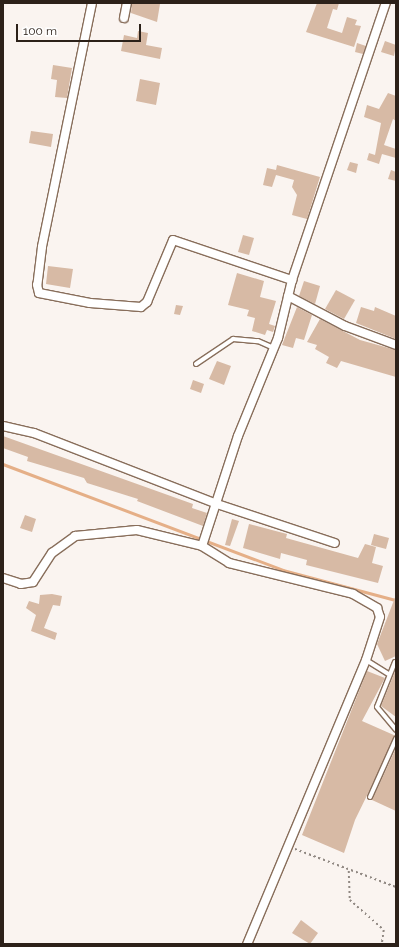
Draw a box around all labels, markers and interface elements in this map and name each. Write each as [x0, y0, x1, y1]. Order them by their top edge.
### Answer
scale bar [18, 16, 143, 42]
text: 100 m [23, 24, 57, 38]

